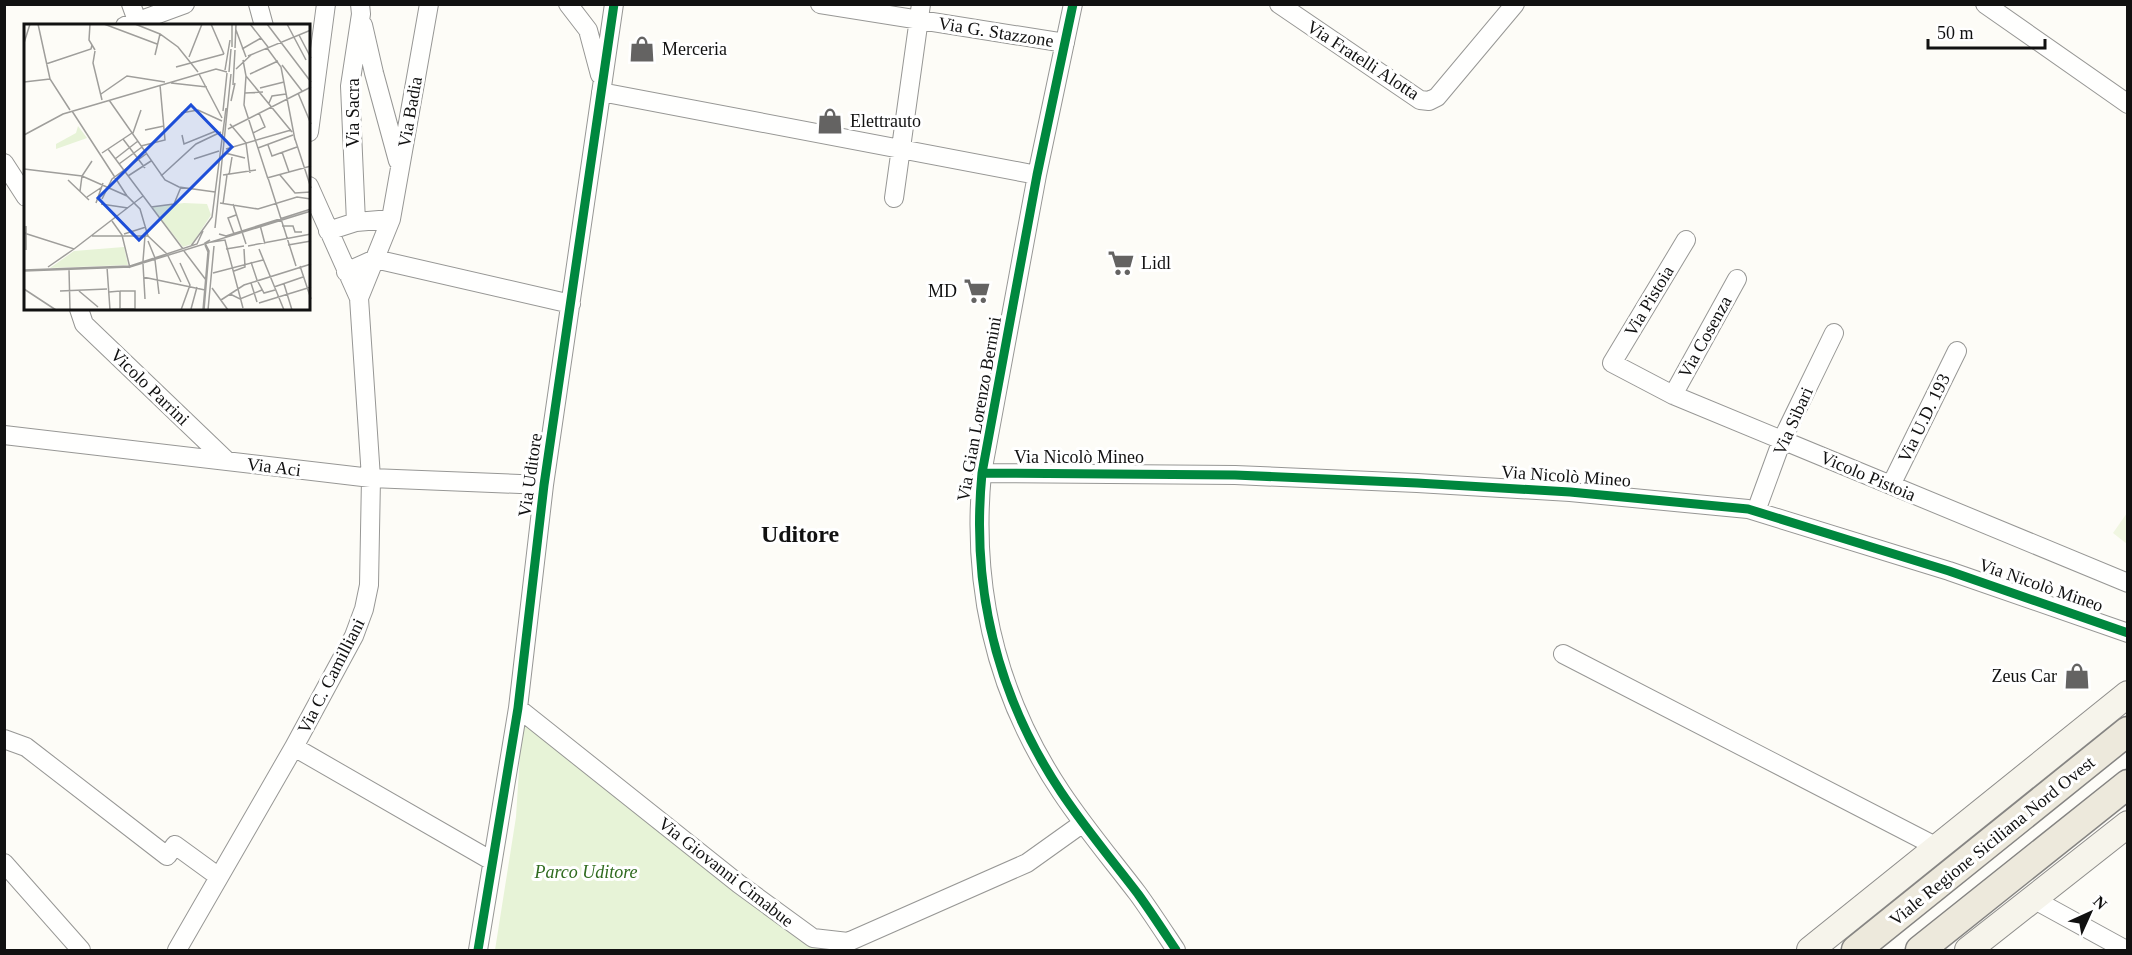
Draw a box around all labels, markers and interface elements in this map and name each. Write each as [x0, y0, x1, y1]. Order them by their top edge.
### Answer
scale bar [1928, 12, 2045, 50]
street label: Via G. Stazzone [937, 13, 1055, 51]
street label: Via Fratelli Alotta [1303, 16, 1423, 104]
text: 50 m [1937, 23, 1974, 43]
inset map [24, 24, 310, 310]
shop icon: Merceria [627, 34, 657, 64]
place label: Merceria [662, 39, 727, 59]
street label: Via Badia [394, 75, 426, 149]
street label: Via Sacra [343, 78, 363, 148]
shop icon: Elettrauto [815, 106, 845, 136]
place label: Elettrauto [850, 111, 921, 131]
supermarket icon: Lidl [1106, 248, 1136, 278]
place label: Lidl [1141, 253, 1171, 273]
street label: Via Pistoia [1620, 262, 1678, 340]
supermarket icon: MD [962, 276, 992, 306]
place label: MD [928, 281, 957, 301]
street label: Via Cosenza [1674, 293, 1736, 381]
street label: Via Gian Lorenzo Bernini [953, 315, 1005, 503]
street label: Vicolo Parrini [107, 345, 193, 429]
street label: Via U.D. 193 [1894, 371, 1954, 465]
street label: Via Sibari [1769, 384, 1817, 458]
street label: Via Uditore [514, 432, 546, 518]
street label: Via Nicolò Mineo [1014, 447, 1144, 467]
street label: Vicolo Pistoia [1817, 447, 1919, 505]
street label: Via Aci [246, 454, 302, 480]
street label: Via Nicolò Mineo [1501, 461, 1631, 491]
district label: Uditore [761, 521, 839, 547]
street label: Via Nicolò Mineo [1976, 554, 2106, 616]
street label: Via C. Camilliani [293, 615, 369, 737]
shop icon: Zeus Car [2062, 661, 2092, 691]
place label: Zeus Car [1992, 666, 2057, 686]
street label: Viale Regione Siciliana Nord Ovest [1885, 751, 2099, 931]
street label: Via Giovanni Cimabue [654, 813, 798, 931]
park label: Parco Uditore [533, 862, 638, 882]
north arrow [2060, 883, 2120, 943]

